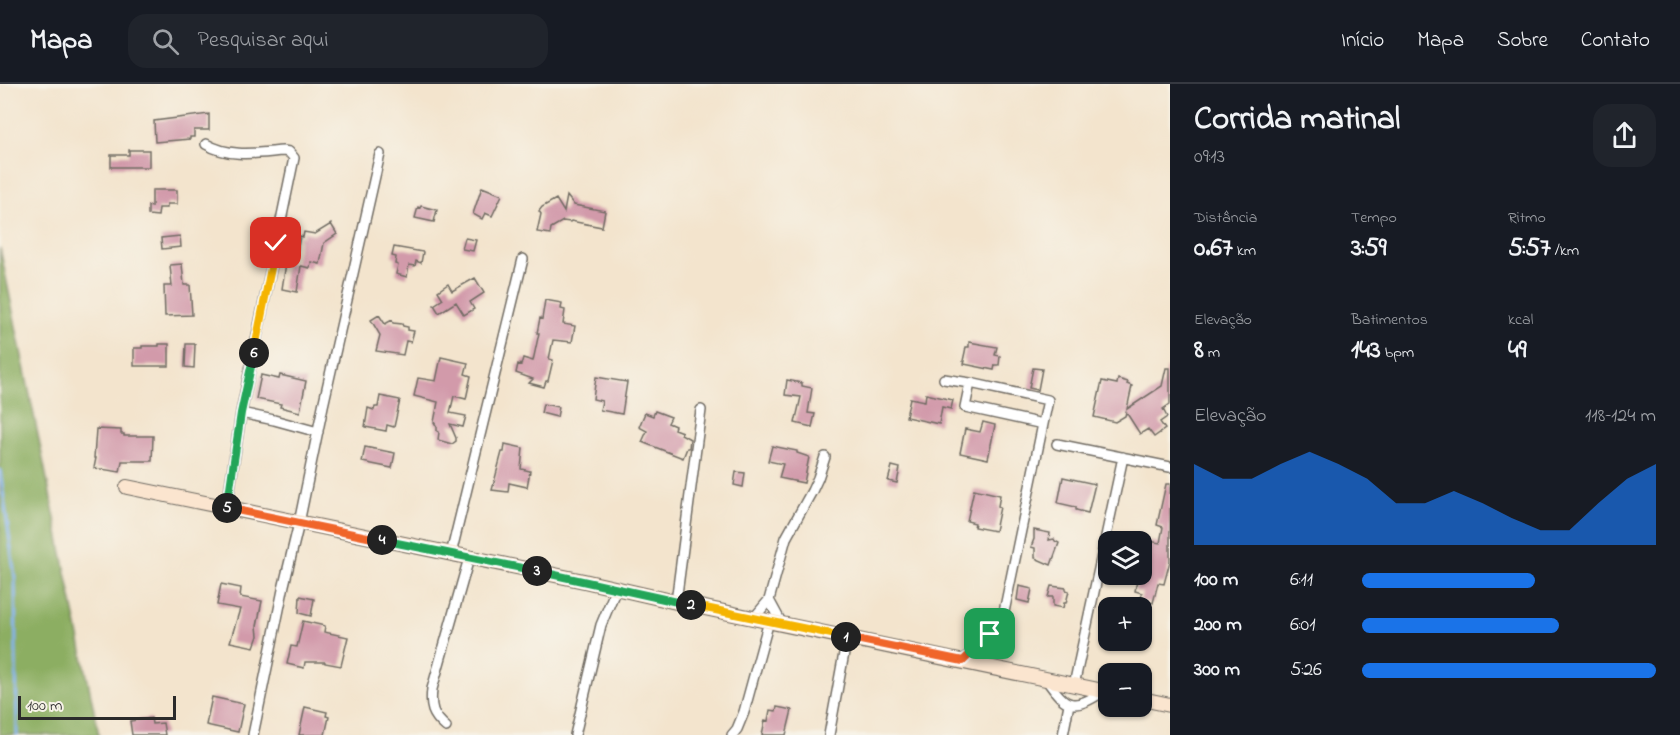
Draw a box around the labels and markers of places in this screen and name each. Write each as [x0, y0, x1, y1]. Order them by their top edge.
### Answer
pin [250, 217, 301, 268]
pin: 6 [239, 338, 269, 368]
pin: 5 [212, 493, 242, 523]
pin: 4 [367, 525, 397, 555]
pin: 3 [522, 556, 552, 586]
pin: 2 [676, 590, 706, 620]
pin [964, 608, 1015, 659]
pin: 1 [831, 622, 861, 652]

